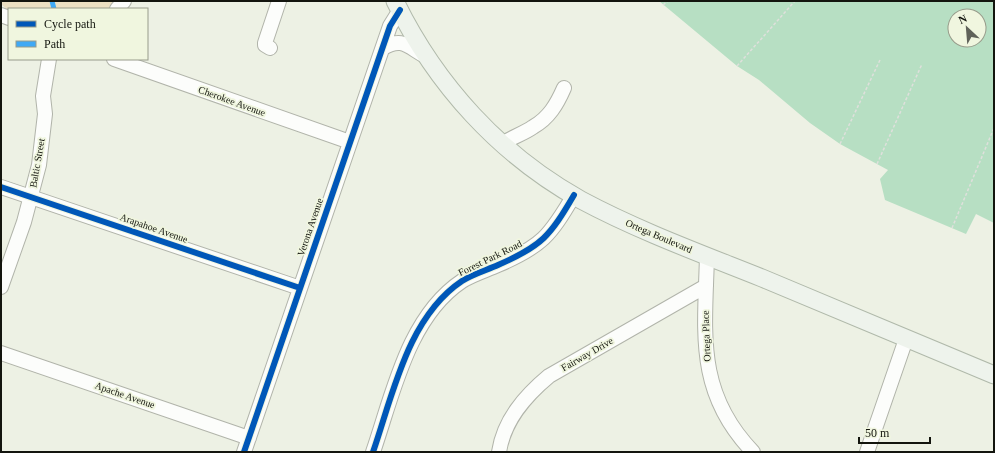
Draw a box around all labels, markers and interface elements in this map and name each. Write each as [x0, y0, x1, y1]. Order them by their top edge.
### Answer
legend [8, 8, 148, 60]
north arrow [947, 8, 987, 48]
text: N [956, 12, 969, 26]
text: Cycle path [44, 17, 96, 31]
text: Path [44, 37, 65, 51]
street label: Cherokee Avenue [197, 84, 268, 118]
street label: Baltic Street [27, 137, 47, 188]
street label: Verona Avenue [295, 196, 325, 257]
street label: Arapahoe Avenue [119, 211, 190, 245]
street label: Ortega Boulevard [624, 217, 694, 255]
street label: Forest Park Road [456, 238, 524, 278]
street label: Ortega Place [700, 310, 712, 362]
street label: Fairway Drive [559, 334, 615, 373]
street label: Apache Avenue [93, 380, 157, 411]
scale bar [859, 419, 930, 445]
text: 50 m [865, 426, 890, 440]

